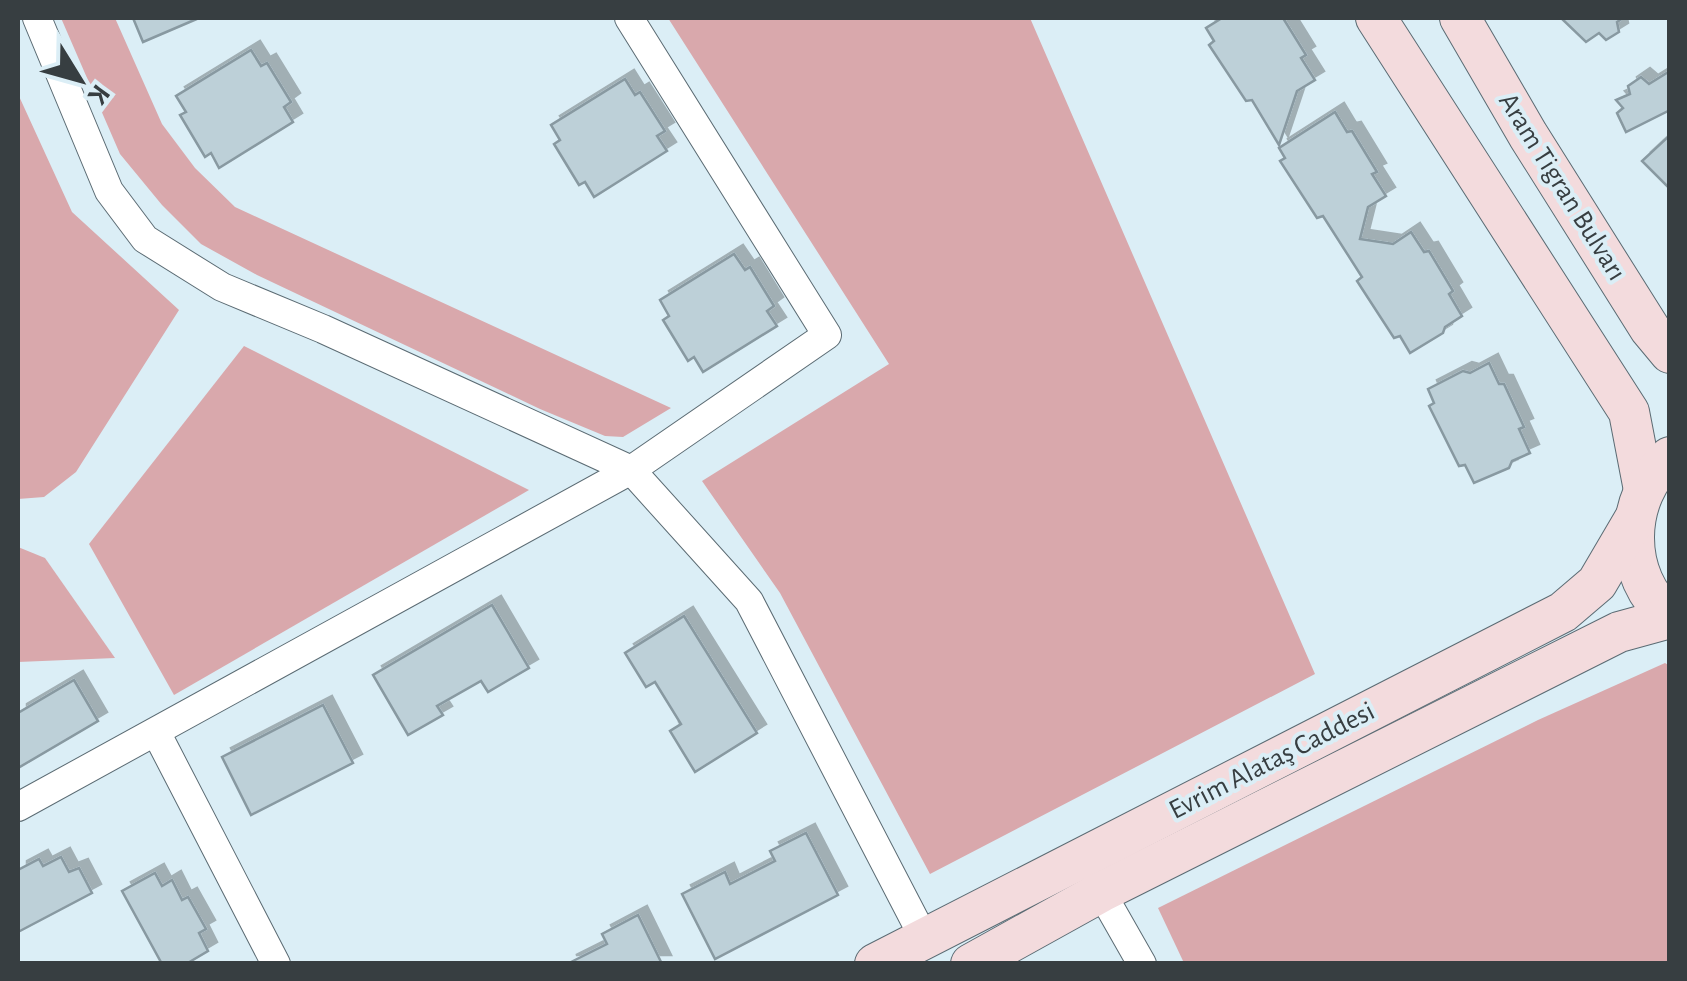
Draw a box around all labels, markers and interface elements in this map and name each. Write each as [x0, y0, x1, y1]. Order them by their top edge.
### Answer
north arrow [30, 30, 130, 130]
text: K [82, 79, 114, 109]
street label: Aram Tigran Bulvarı [1493, 88, 1631, 286]
street label: Evrim Alataş Caddesi [1165, 697, 1379, 825]

